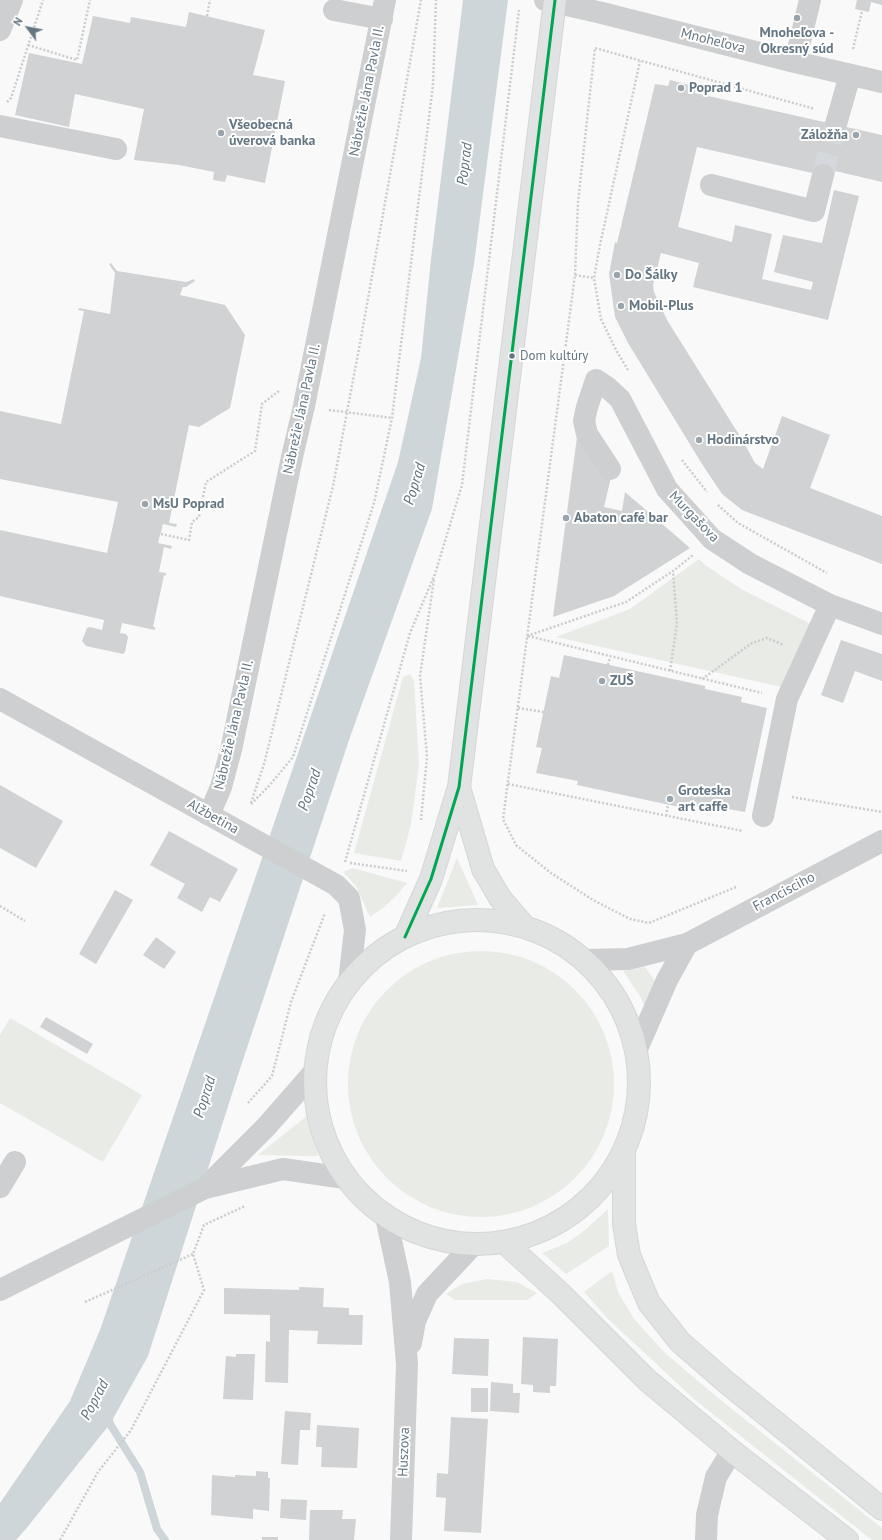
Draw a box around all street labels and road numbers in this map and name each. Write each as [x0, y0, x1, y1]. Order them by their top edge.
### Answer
street label: Nábrežie Jána Pavla II. [346, 24, 388, 158]
street label: Mnoheľova [679, 25, 747, 57]
street label: Nábrežie Jána Pavla II. [280, 342, 324, 476]
street label: Murgašova [665, 488, 723, 546]
street label: Nábrežie Jána Pavla II. [211, 658, 257, 792]
street label: Alžbetina [184, 796, 242, 838]
street label: Francisciho [750, 869, 818, 915]
street label: Huszova [395, 1427, 413, 1477]

